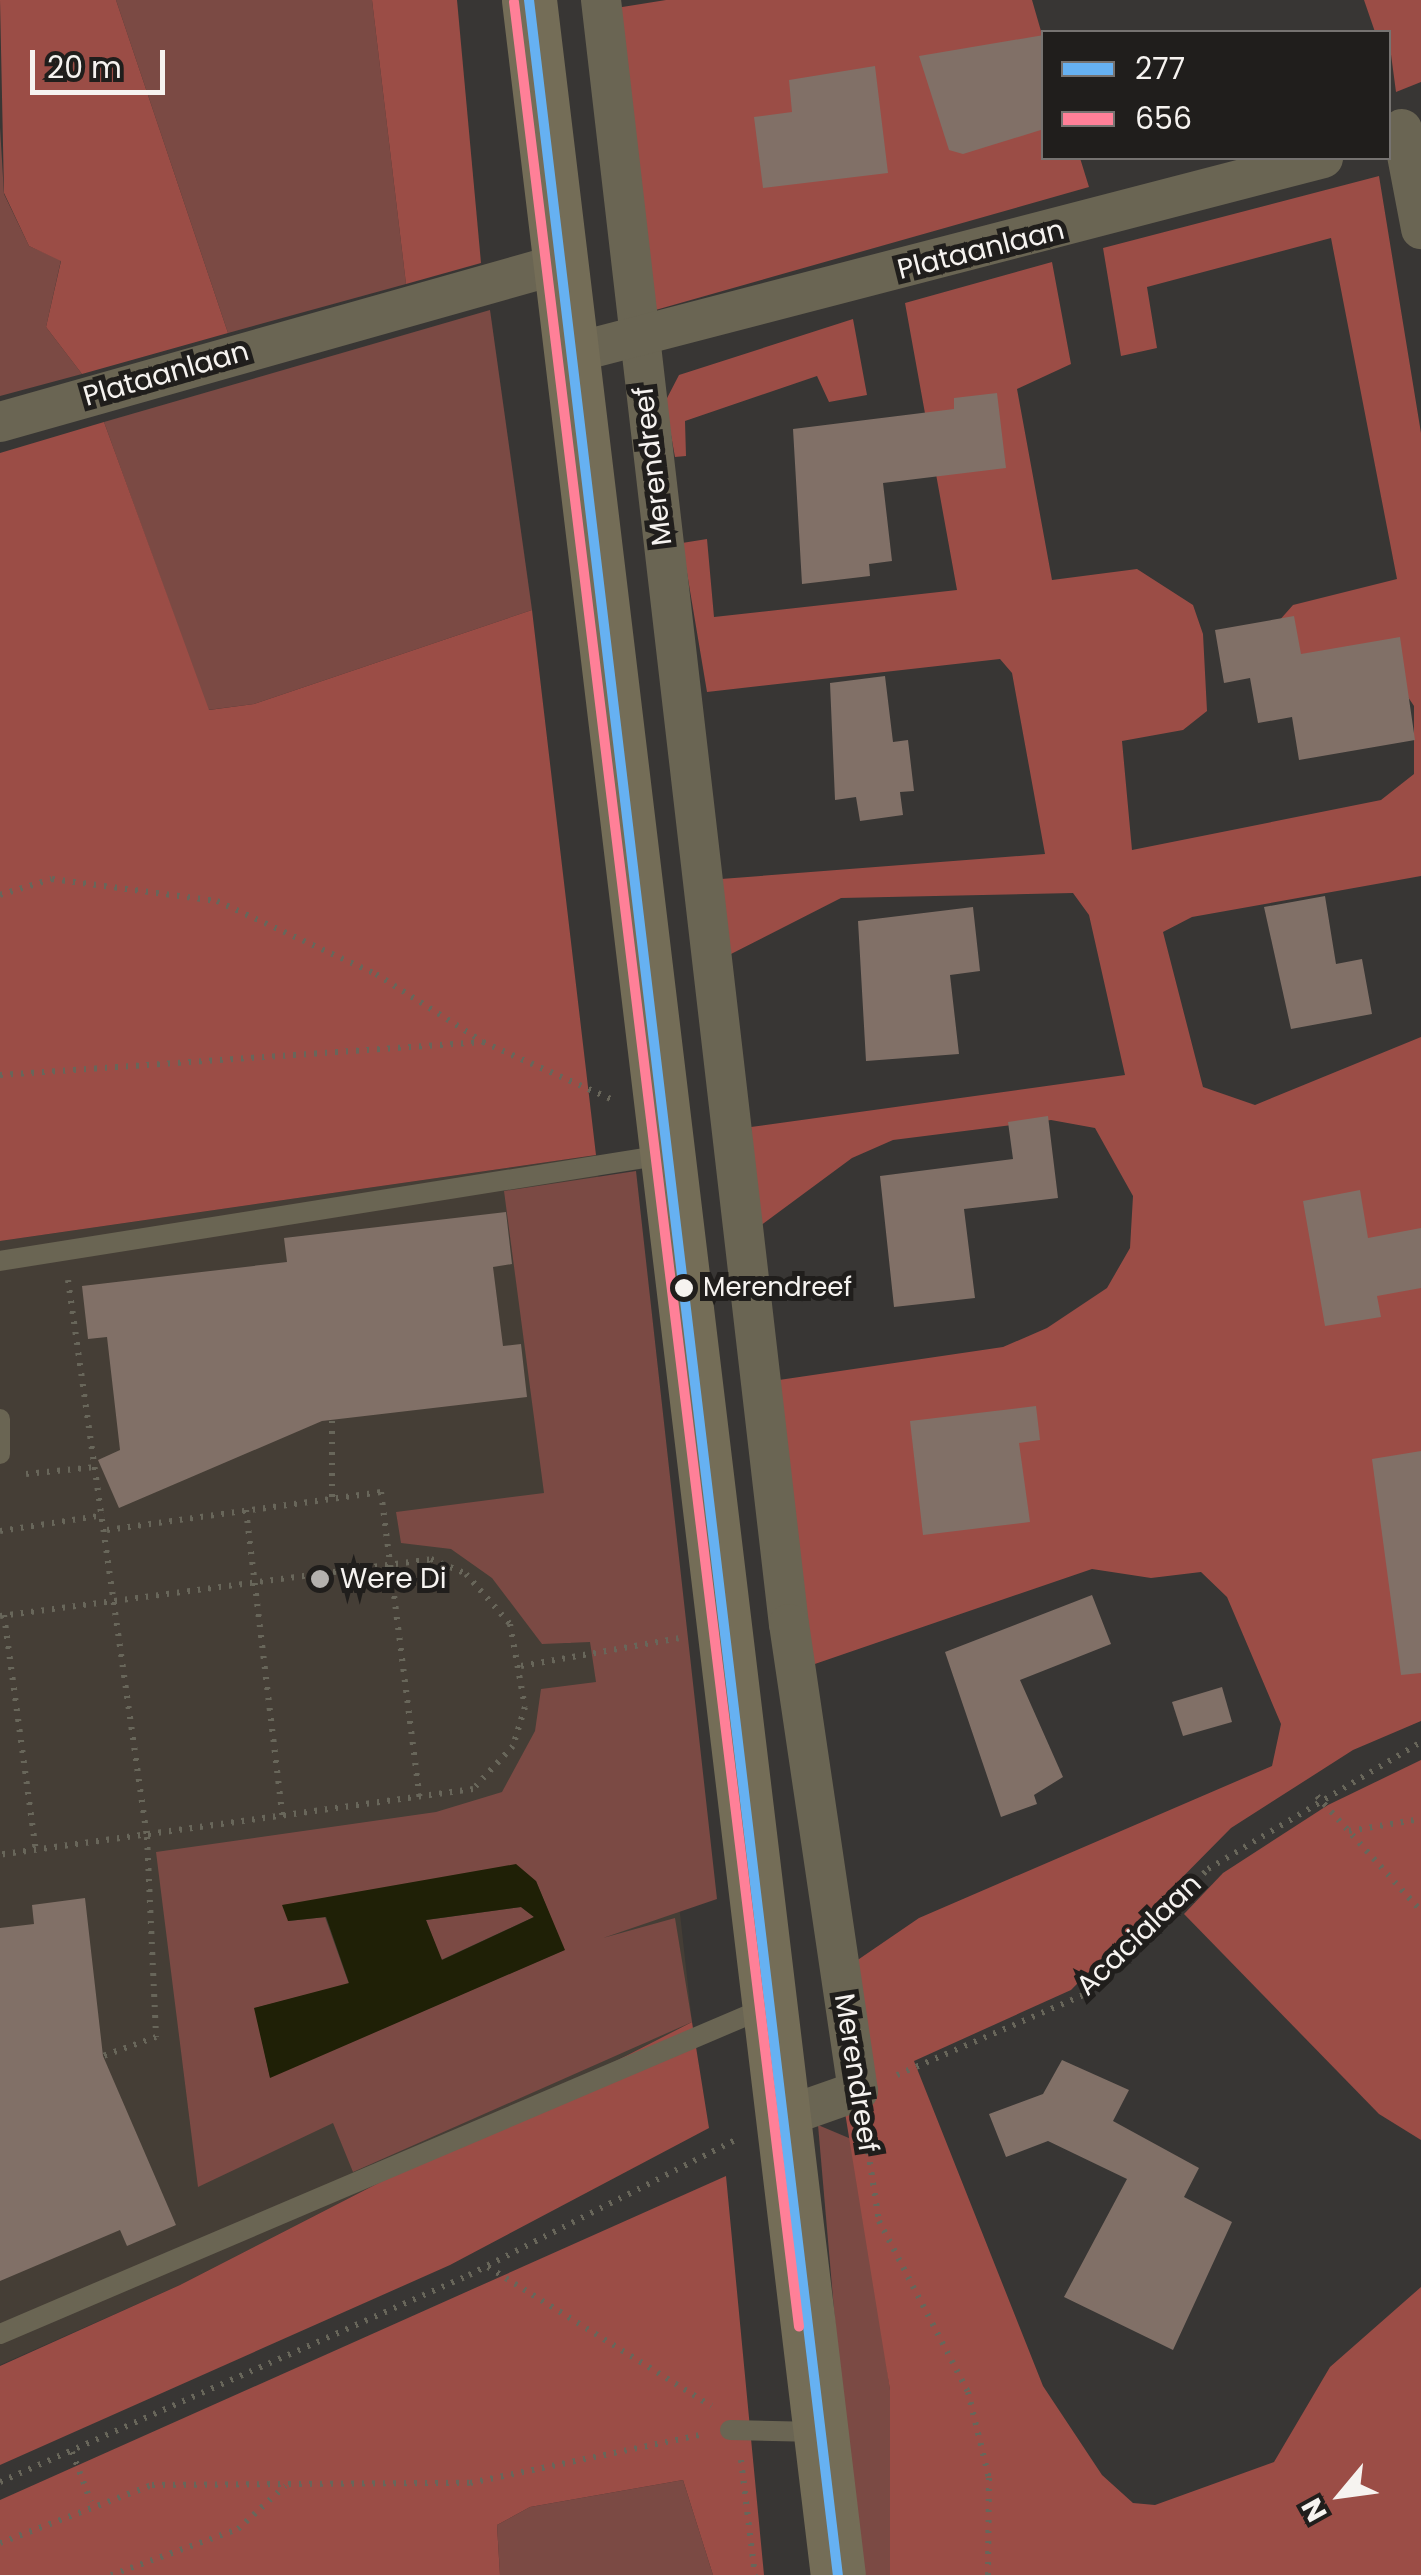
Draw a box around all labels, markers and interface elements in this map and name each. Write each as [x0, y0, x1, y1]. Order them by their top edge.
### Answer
scale bar [35, 30, 170, 92]
legend [1041, 30, 1391, 160]
text: 20 m [47, 46, 122, 89]
text: 277 [1135, 47, 1185, 90]
text: 656 [1135, 97, 1192, 140]
street label: Plataanlaan [894, 213, 1068, 287]
street label: Plataanlaan [79, 334, 253, 414]
street label: Merendreef [627, 384, 679, 548]
place label: Merendreef [703, 1272, 852, 1304]
marker: Merendreef [674, 1278, 694, 1298]
place label: Were Di [340, 1562, 447, 1596]
marker: Were Di [309, 1568, 331, 1590]
street label: Acacialaan [1070, 1867, 1208, 2003]
street label: Merendreef [827, 1991, 885, 2155]
north arrow [1291, 2445, 1391, 2545]
text: N [1292, 2491, 1336, 2528]

